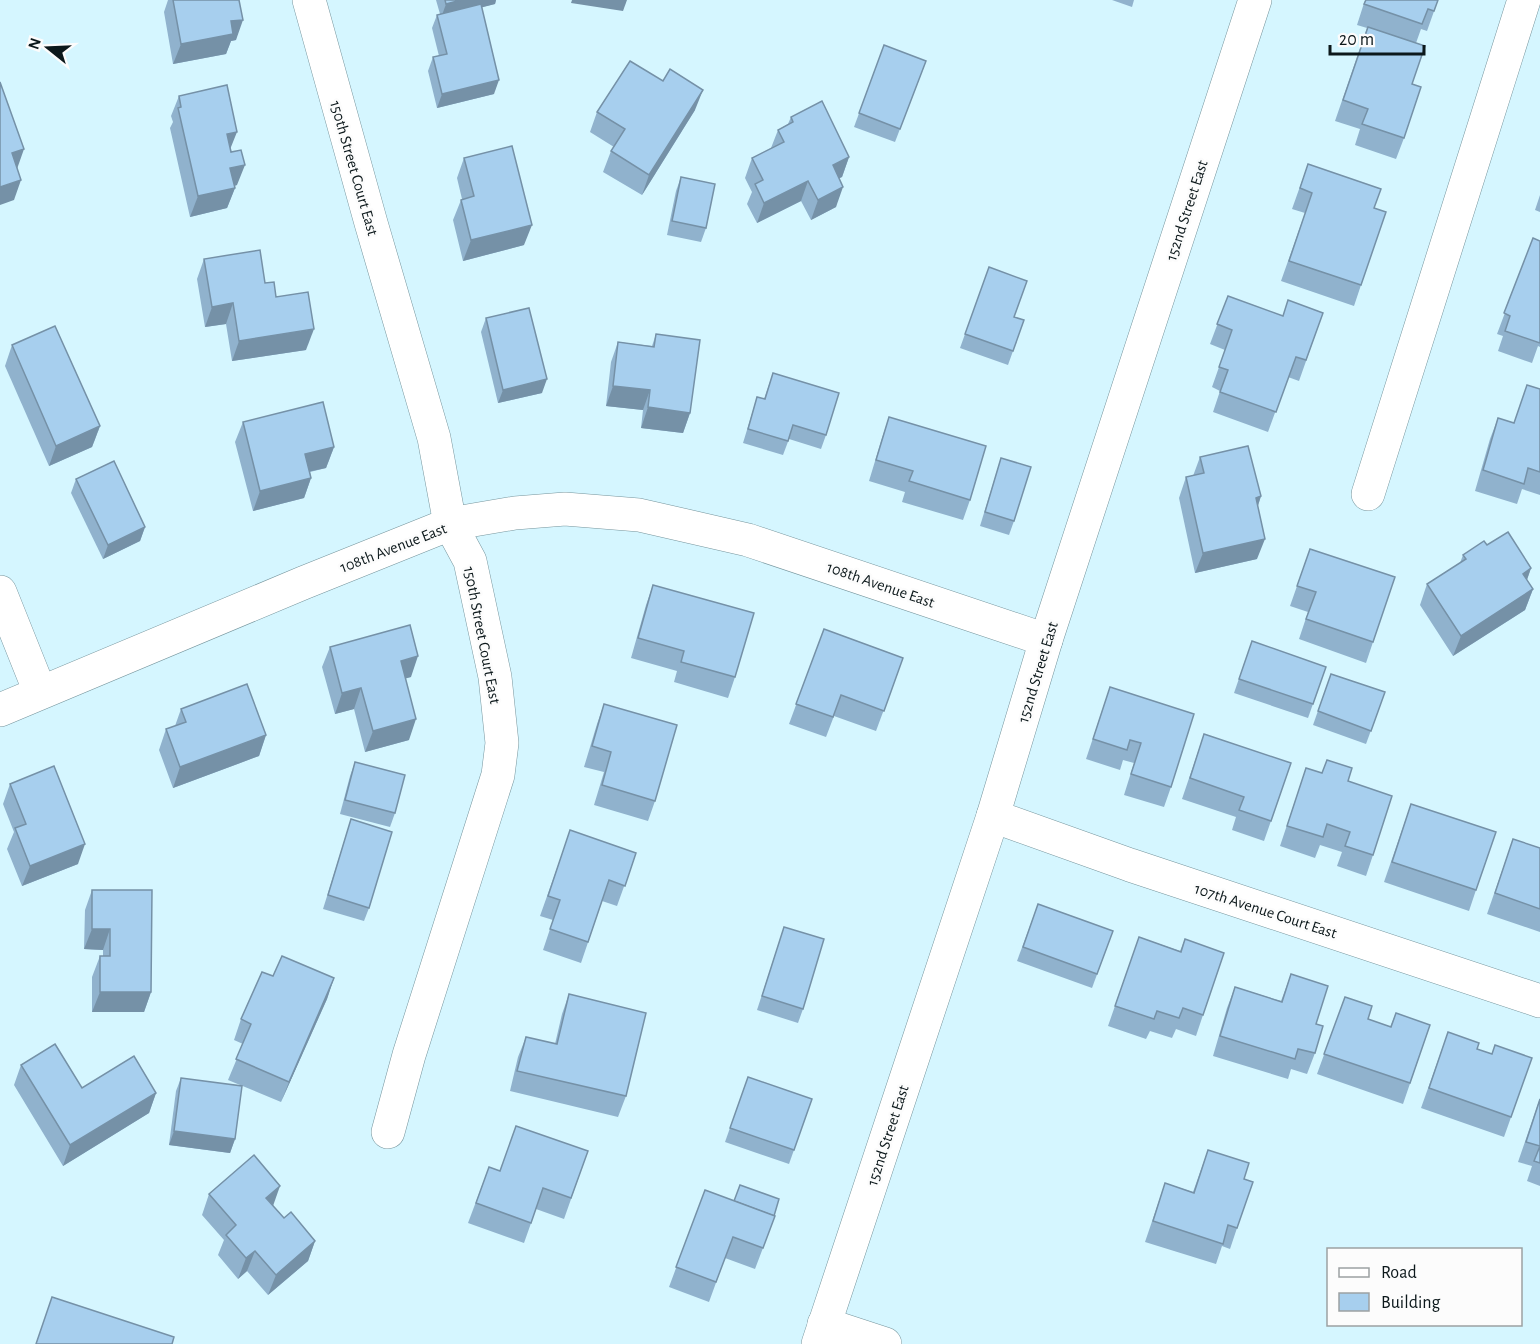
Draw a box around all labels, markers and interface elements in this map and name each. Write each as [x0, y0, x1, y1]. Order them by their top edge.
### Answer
north arrow [18, 18, 78, 78]
scale bar [1330, 18, 1424, 56]
text: 20 m [1339, 31, 1374, 49]
text: N [25, 36, 44, 51]
street label: 150th Street Court East [327, 99, 381, 238]
street label: 152nd Street East [1163, 158, 1211, 263]
street label: 108th Avenue East [338, 520, 449, 576]
street label: 108th Avenue East [825, 559, 937, 611]
street label: 150th Street Court East [461, 565, 503, 705]
street label: 152nd Street East [1015, 620, 1061, 725]
street label: 107th Avenue Court East [1193, 880, 1339, 942]
street label: 152nd Street East [864, 1083, 912, 1188]
legend [1327, 1248, 1522, 1326]
text: Road [1381, 1264, 1417, 1282]
text: Building [1381, 1294, 1441, 1312]

